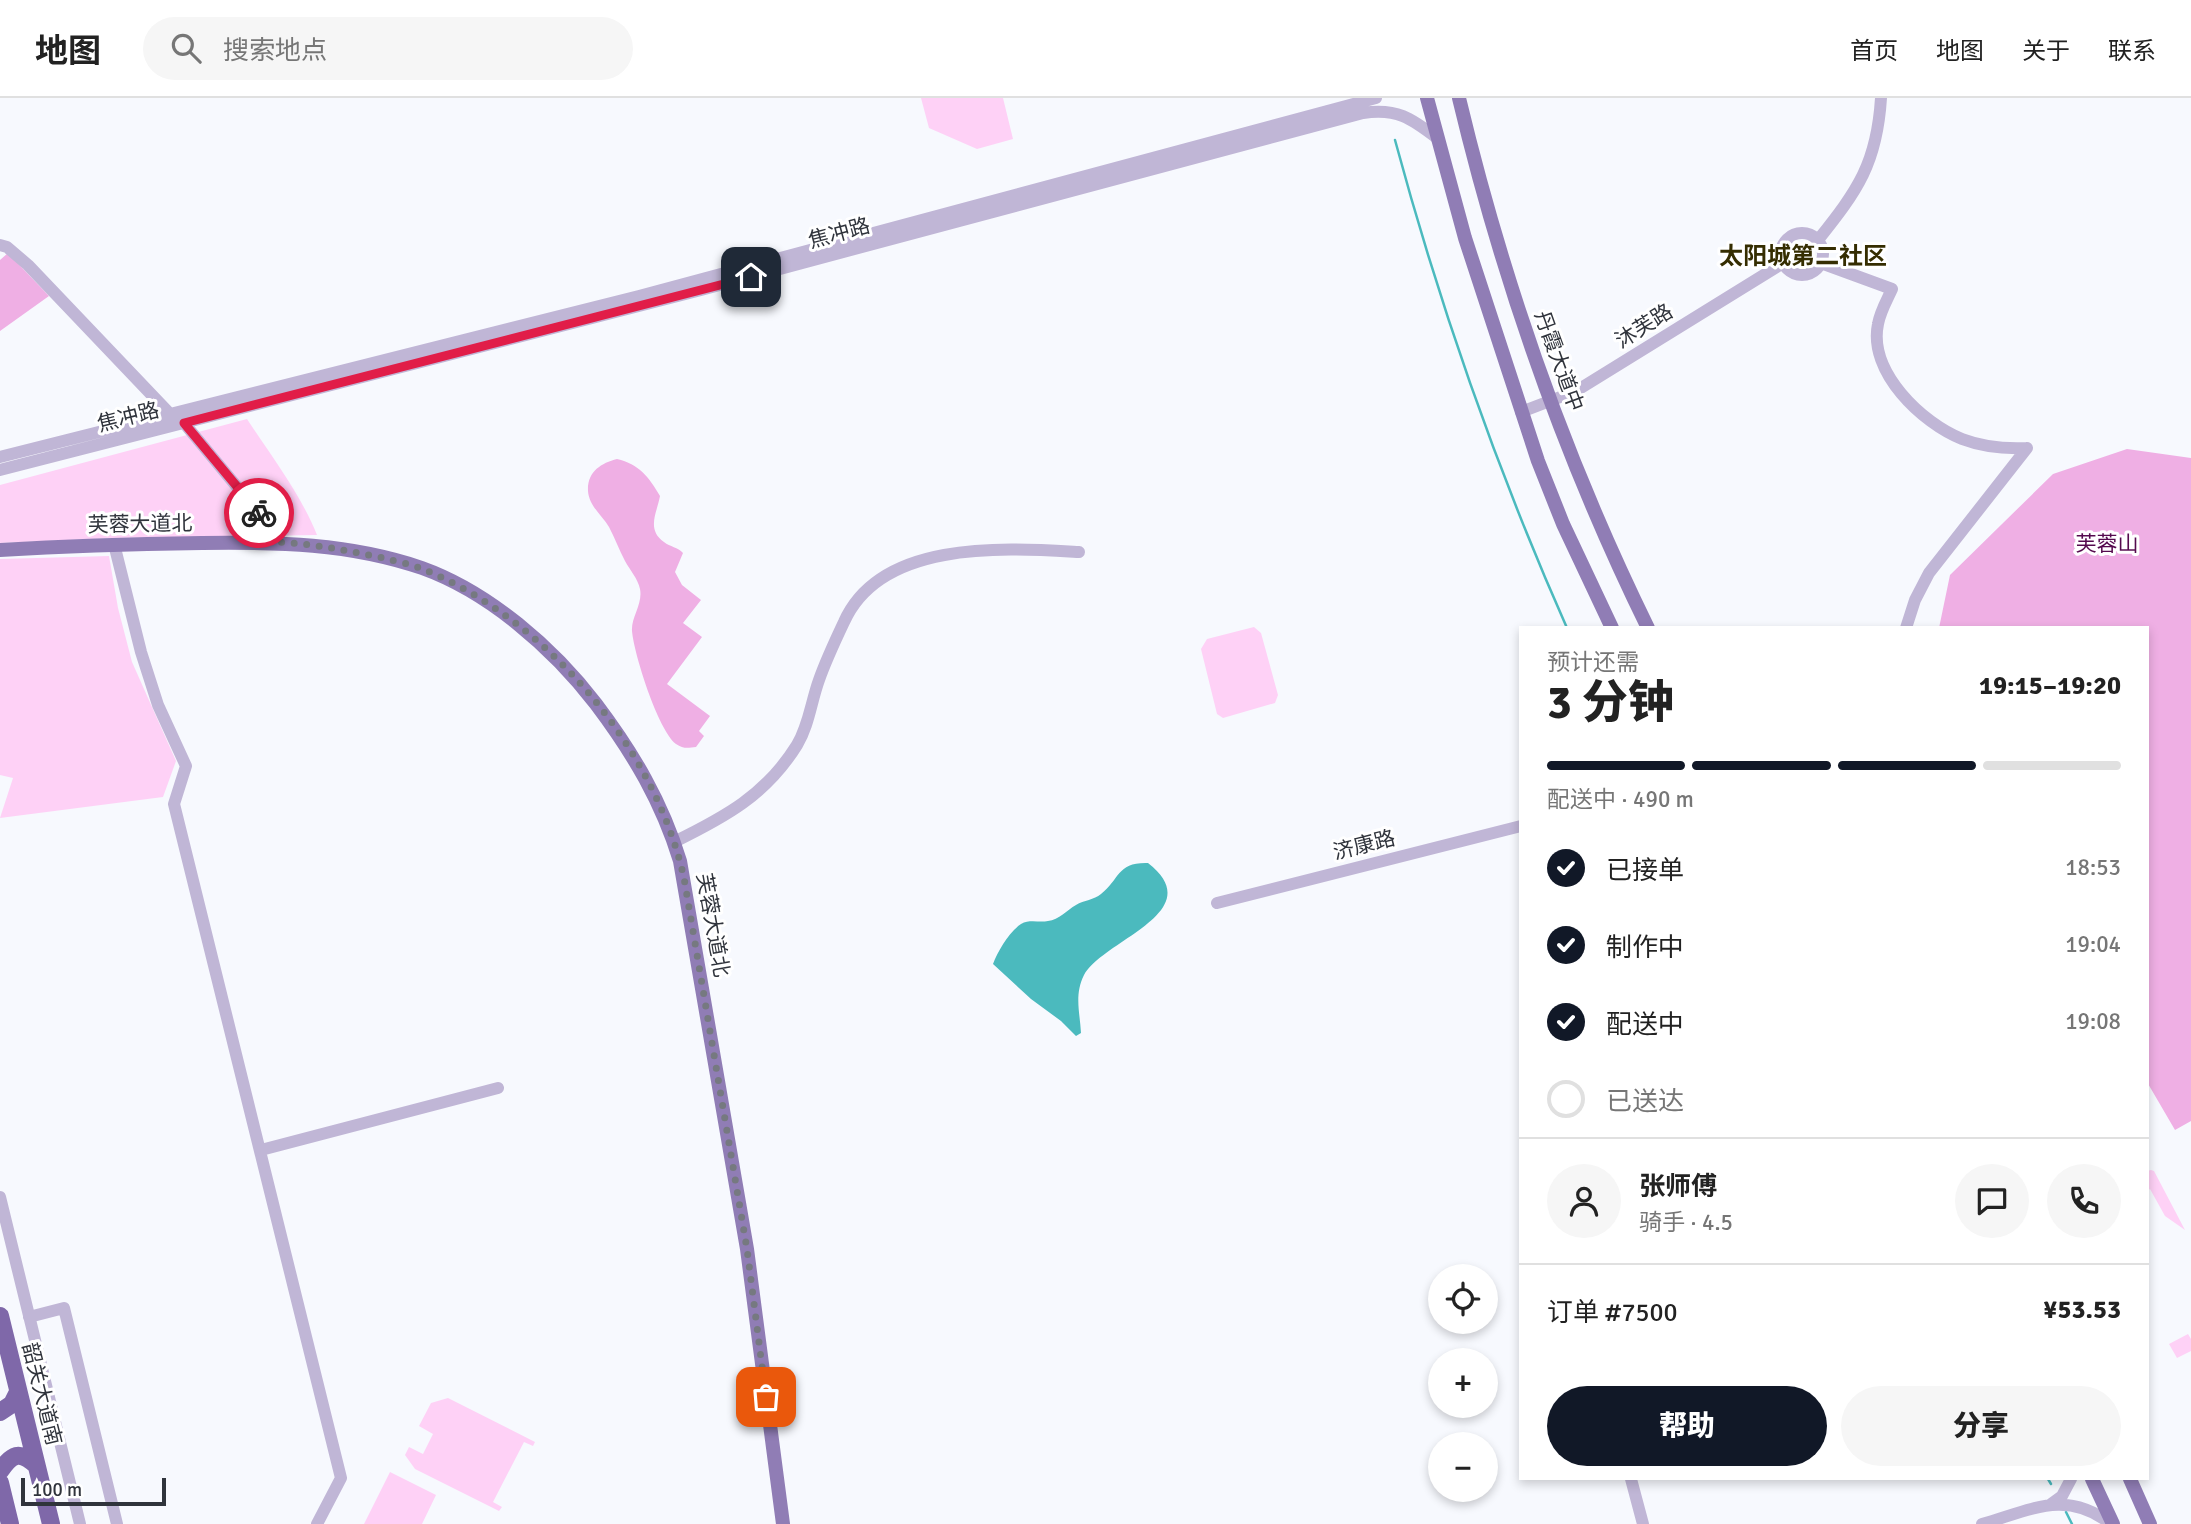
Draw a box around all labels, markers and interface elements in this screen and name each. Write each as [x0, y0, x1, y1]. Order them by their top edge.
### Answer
search box [143, 17, 633, 80]
icon: search [167, 29, 205, 67]
text: 地图 [35, 31, 101, 72]
text: 搜索地点 [223, 35, 327, 67]
text: 首页 [1850, 36, 1898, 66]
text: 地图 [1936, 36, 1984, 66]
text: 关于 [2022, 36, 2070, 66]
text: 联系 [2108, 36, 2156, 66]
street label: 焦冲路 [805, 212, 873, 254]
district label: 太阳城第二社区 [1719, 241, 1887, 271]
pin [721, 247, 781, 307]
icon: home [732, 258, 770, 296]
street label: 沐芙路 [1610, 298, 1678, 354]
street label: 丹霞大道中 [1529, 307, 1589, 415]
street label: 焦冲路 [94, 397, 162, 437]
courier [224, 478, 294, 548]
icon: bike [240, 494, 278, 532]
street label: 芙蓉大道北 [87, 510, 193, 538]
park label: 芙蓉山 [2076, 531, 2139, 557]
text: 预计还需 [1547, 648, 1639, 677]
text: 19:15–19:20 [1979, 670, 2121, 702]
text: 3 分钟 [1547, 675, 1674, 731]
text: 配送中 · 490 m [1547, 785, 1694, 814]
street label: 济康路 [1330, 825, 1398, 865]
icon: check [1547, 849, 1585, 887]
text: 18:53 [2065, 853, 2121, 882]
text: 已接单 [1606, 855, 1684, 887]
street label: 芙蓉大道北 [691, 871, 735, 979]
icon: check [1547, 926, 1585, 964]
text: 19:04 [2065, 930, 2121, 959]
text: 制作中 [1606, 932, 1684, 964]
icon: check [1547, 1003, 1585, 1041]
text: 19:08 [2065, 1007, 2121, 1036]
text: 配送中 [1606, 1009, 1684, 1041]
text: 已送达 [1606, 1086, 1684, 1118]
button: person [1547, 1164, 1621, 1238]
button: chat [1955, 1164, 2029, 1238]
button: phone [2047, 1164, 2121, 1238]
text: 张师傅 [1639, 1171, 1717, 1203]
text: 骑手 · 4.5 [1639, 1208, 1733, 1237]
map controls [1428, 1264, 1498, 1502]
button: locate [1428, 1264, 1498, 1334]
text: ¥53.53 [2043, 1294, 2121, 1326]
text: 订单 #7500 [1547, 1297, 1678, 1329]
street label: 韶关大道南 [17, 1340, 67, 1448]
button: + [1428, 1348, 1498, 1418]
pin [736, 1367, 796, 1427]
icon: bag [747, 1378, 785, 1416]
button: 帮助 [1547, 1386, 1827, 1466]
button: 分享 [1841, 1386, 2121, 1466]
button: − [1428, 1432, 1498, 1502]
scale bar [21, 1475, 166, 1507]
text: 100 m [32, 1478, 82, 1502]

